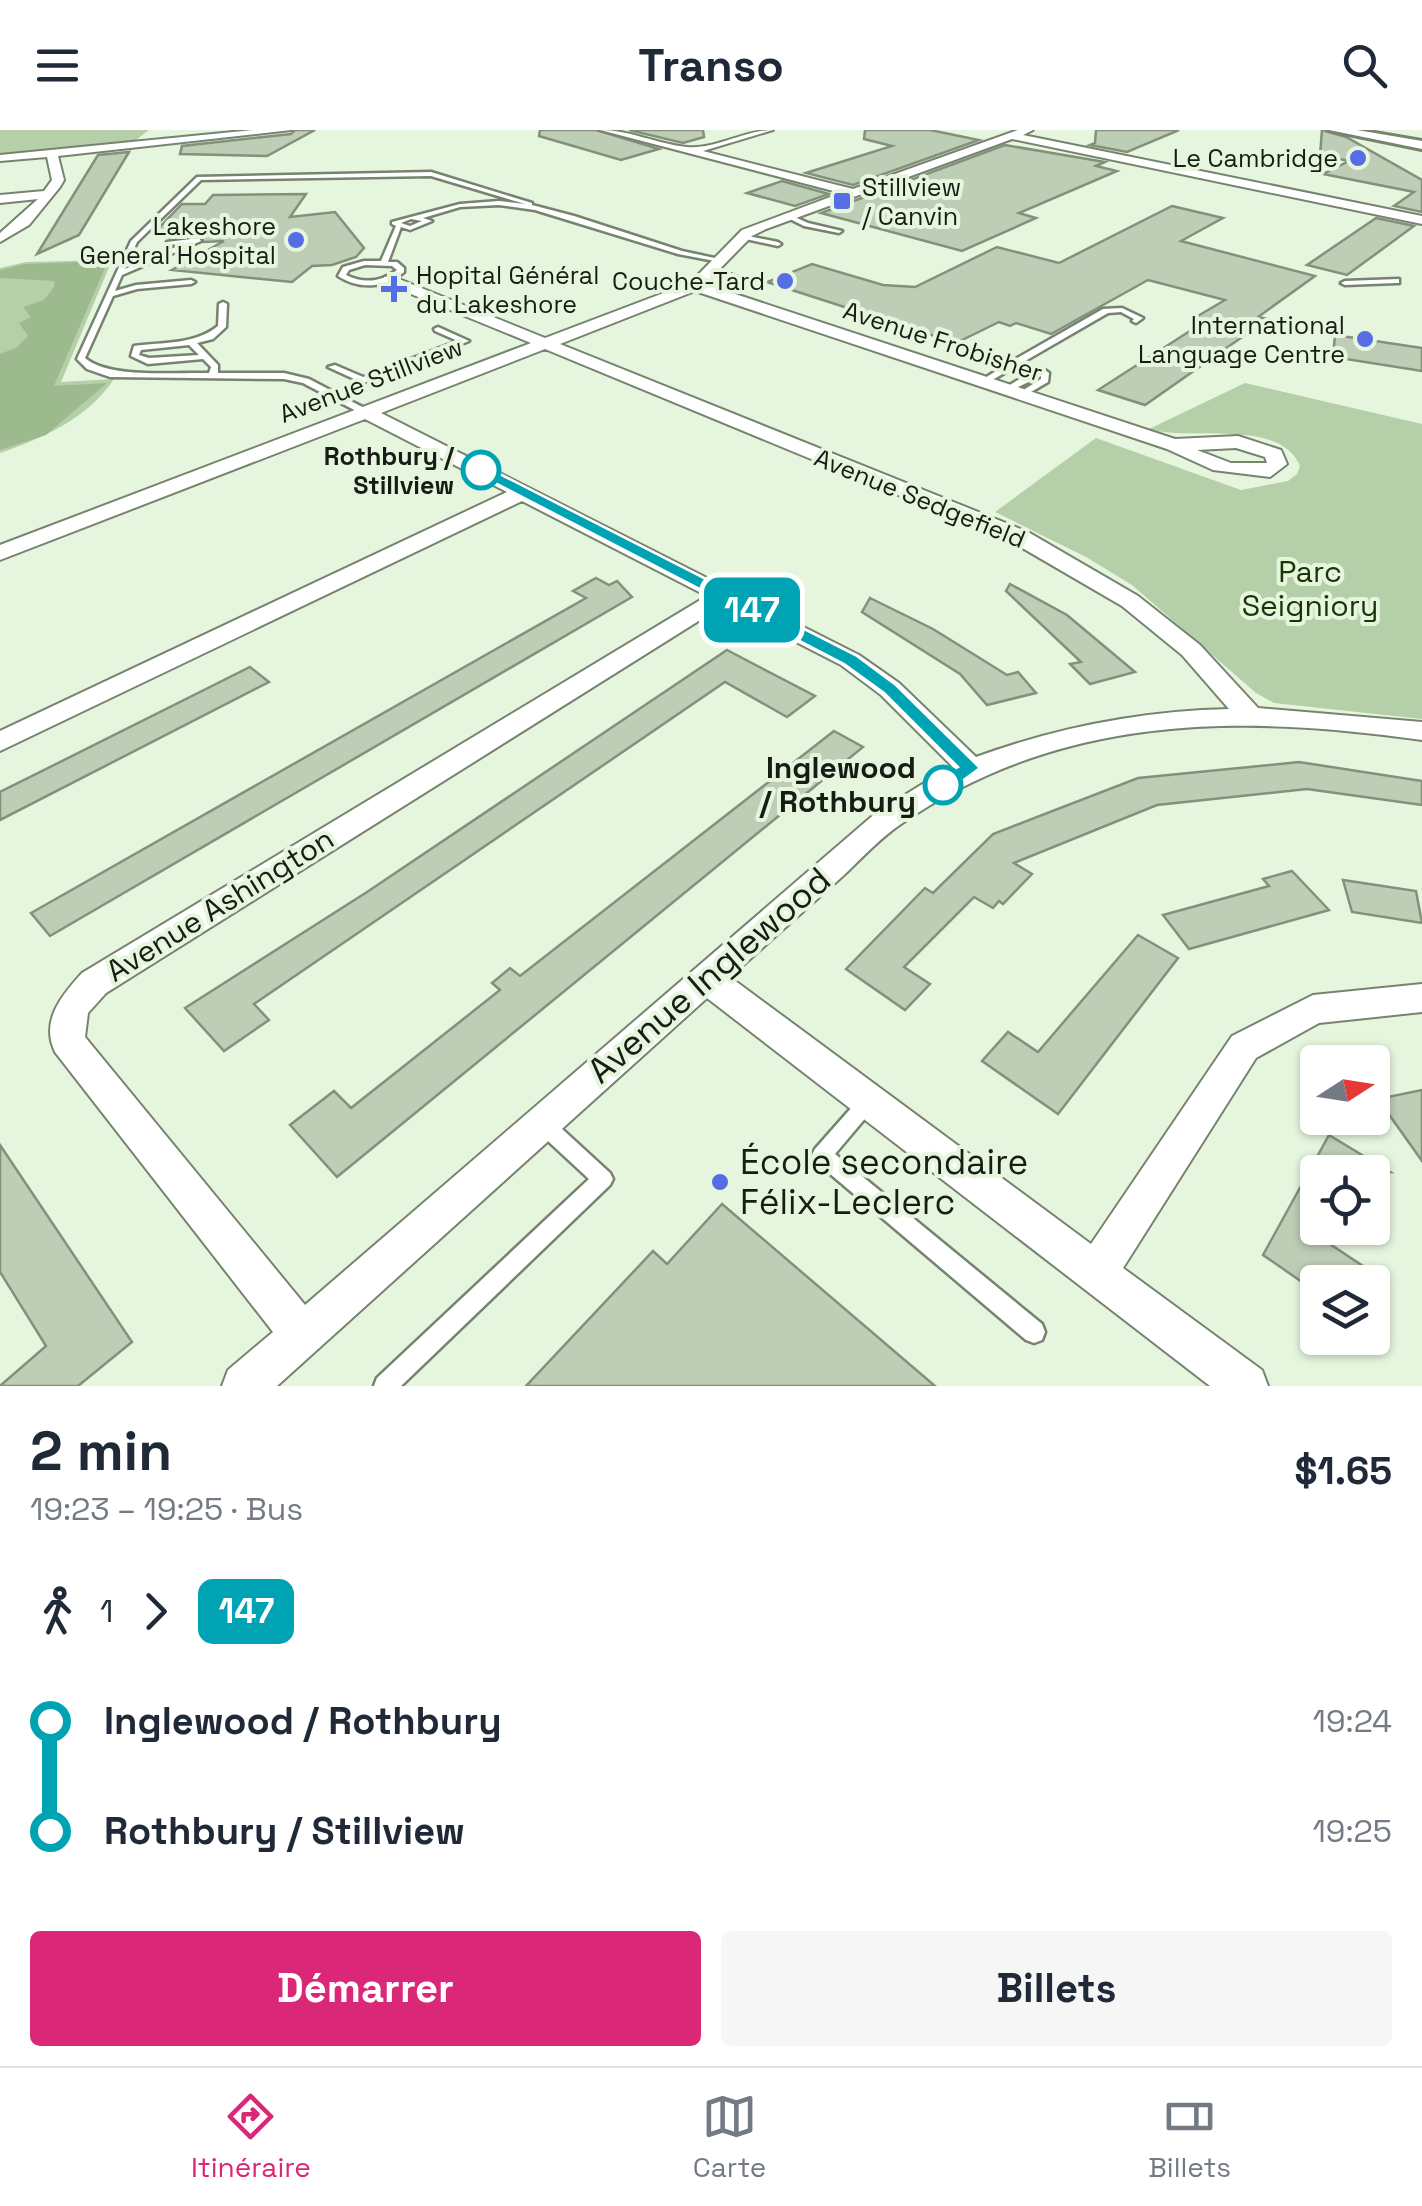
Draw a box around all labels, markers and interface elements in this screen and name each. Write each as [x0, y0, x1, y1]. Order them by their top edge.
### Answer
text: Transo [638, 37, 784, 94]
icon: menu [30, 38, 85, 93]
icon: search [1337, 38, 1392, 93]
place label: Le Cambridge [1173, 142, 1338, 174]
marker: Le Cambridge [1347, 147, 1369, 169]
place label: Stillview / Canvin [862, 171, 961, 232]
marker: Stillview / Canvin [831, 190, 853, 212]
place label: Lakeshore General Hospital [79, 210, 276, 271]
marker: Lakeshore General Hospital [285, 229, 307, 251]
place label: Hopital Général du Lakeshore [416, 259, 599, 320]
place label: Couche-Tard [612, 265, 765, 297]
marker: Couche-Tard [774, 270, 796, 292]
marker: Hopital Général du Lakeshore [381, 276, 407, 302]
street label: Avenue Frobisher [839, 294, 1047, 388]
place label: International Language Centre [1138, 309, 1345, 370]
marker: International Language Centre [1354, 328, 1376, 350]
street label: Avenue Stillview [275, 330, 467, 430]
place label: Rothbury / Stillview [324, 440, 455, 501]
street label: Avenue Sedgefield [810, 441, 1030, 555]
marker: Rothbury / Stillview [462, 451, 500, 489]
park label: Parc Seigniory [1242, 552, 1378, 625]
line badge: 147 [694, 578, 810, 642]
text: 147 [724, 588, 780, 632]
place label: Inglewood / Rothbury [759, 748, 916, 821]
marker: Inglewood / Rothbury [924, 766, 962, 804]
street label: Avenue Ashington [98, 819, 341, 990]
street label: Avenue Inglewood [579, 858, 839, 1092]
north arrow [1300, 1045, 1390, 1135]
map controls [1300, 1045, 1390, 1355]
place label: École secondaire Félix-Leclerc [740, 1140, 1028, 1224]
button: locate [1300, 1155, 1390, 1245]
marker: École secondaire Félix-Leclerc [709, 1171, 731, 1193]
button: layers [1300, 1265, 1390, 1355]
text: 2 min [30, 1416, 172, 1486]
text: $1.65 [1295, 1447, 1392, 1495]
text: 19:23 – 19:25 · Bus [30, 1489, 303, 1529]
icon: walk [30, 1584, 85, 1639]
icon: forward [128, 1584, 183, 1639]
text: 147 [218, 1589, 274, 1633]
text: 1 [100, 1591, 113, 1631]
text: Inglewood / Rothbury [104, 1697, 502, 1745]
text: 19:24 [1313, 1701, 1392, 1741]
text: Rothbury / Stillview [104, 1807, 465, 1855]
text: 19:25 [1312, 1811, 1392, 1851]
button: Démarrer [30, 1931, 701, 2046]
button: Billets [721, 1931, 1392, 2046]
tab: Itinéraire [191, 2089, 311, 2185]
tab: Carte [693, 2089, 766, 2185]
tab: Billets [1148, 2089, 1231, 2185]

